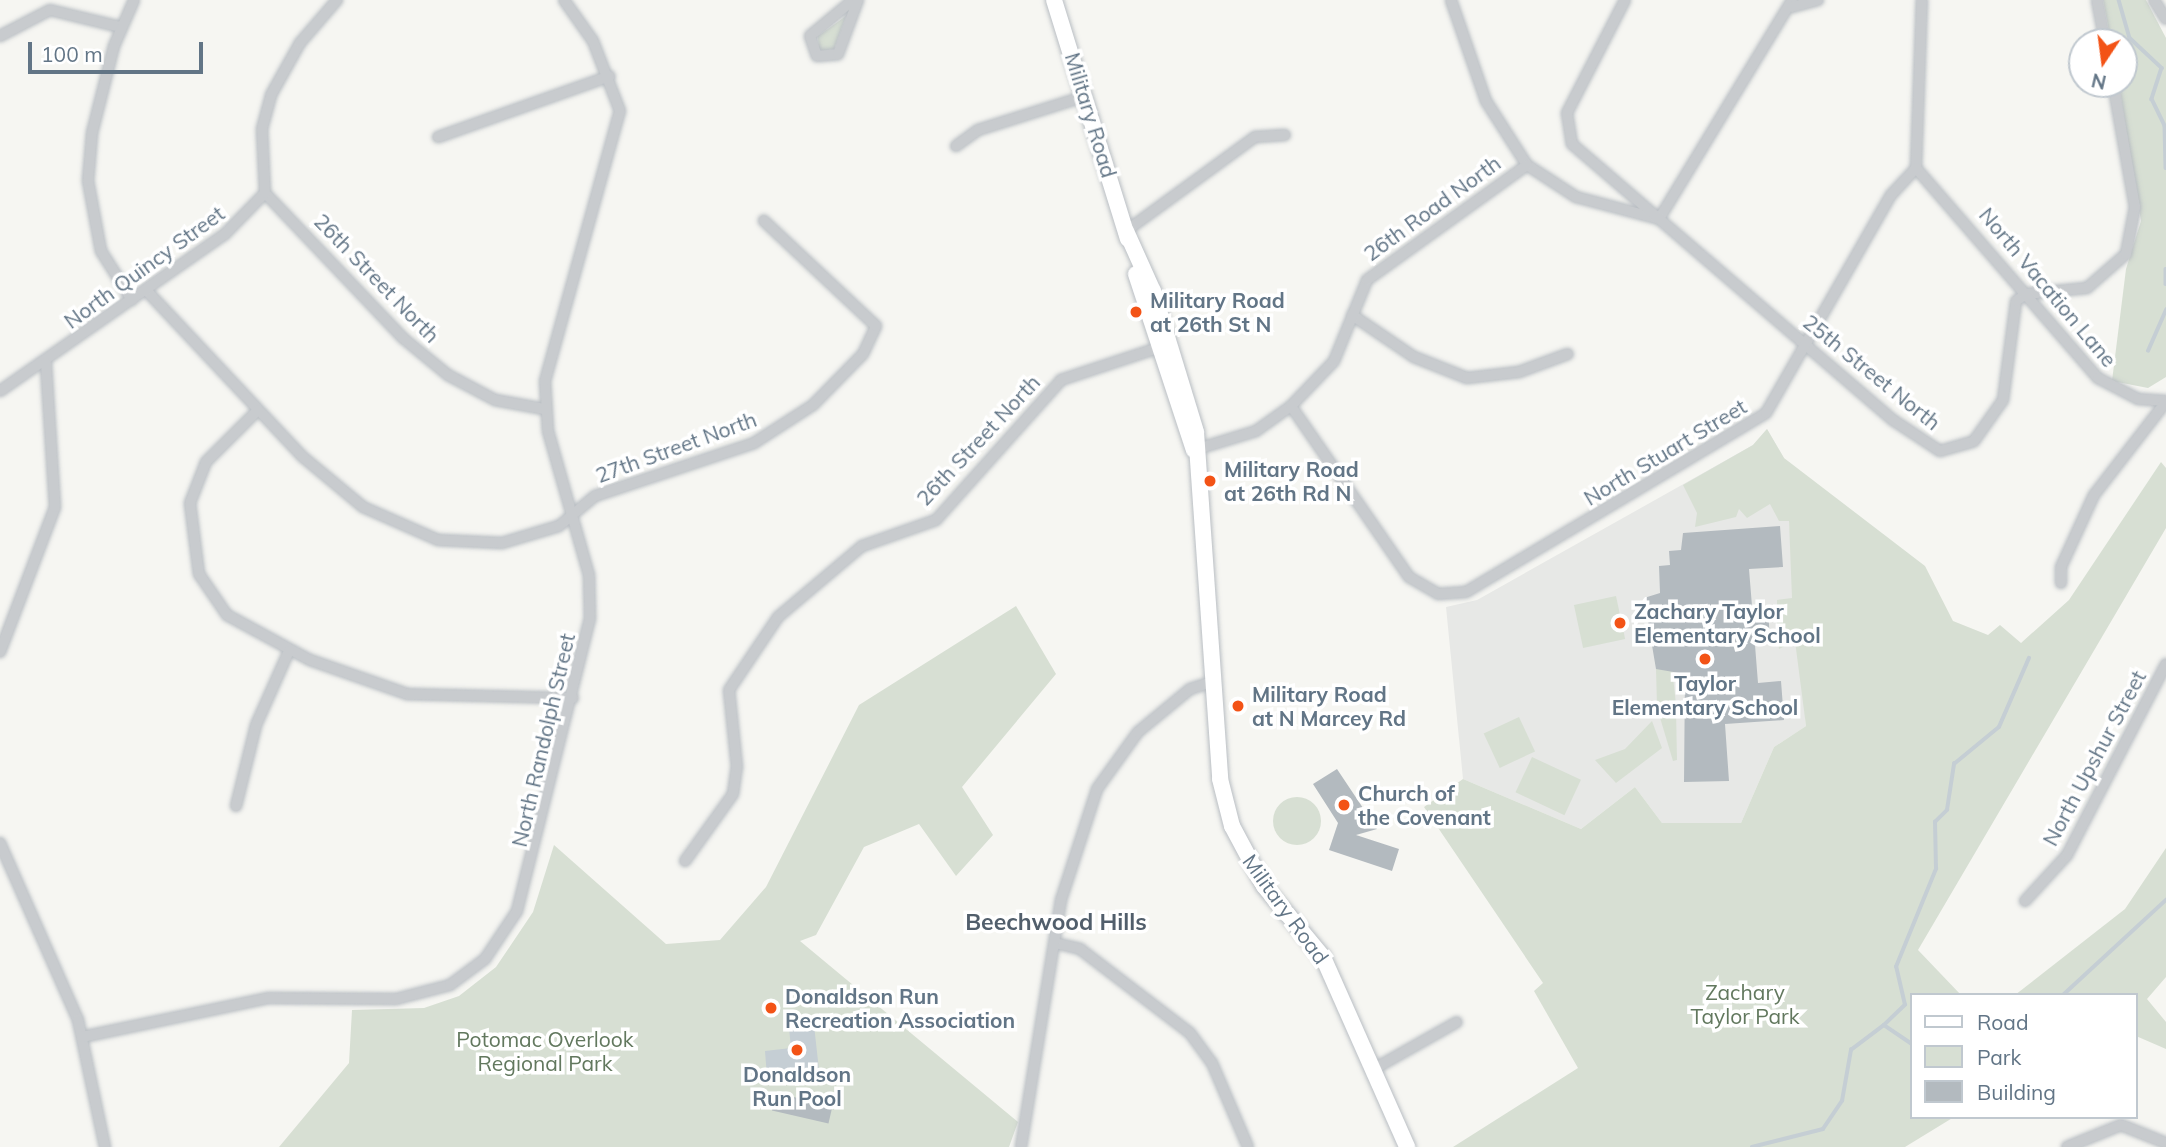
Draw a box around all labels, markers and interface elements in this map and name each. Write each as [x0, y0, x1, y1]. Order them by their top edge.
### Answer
scale bar [32, 28, 206, 72]
north arrow [2068, 28, 2138, 98]
text: 100 m [41, 41, 103, 67]
street label: Military Road [1060, 49, 1122, 181]
text: N [2089, 68, 2108, 95]
street label: 26th Road North [1359, 150, 1505, 266]
street label: North Quincy Street [59, 200, 229, 334]
street label: North Vacation Lane [1974, 202, 2122, 372]
street label: 26th Street North [309, 208, 445, 348]
place label: Military Road at 26th St N [1150, 287, 1285, 337]
marker: Military Road at 26th St N [1128, 304, 1144, 320]
street label: 25th Street North [1798, 309, 1946, 435]
street label: 26th Street North [911, 369, 1045, 511]
street label: North Stuart Street [1579, 394, 1751, 510]
street label: 27th Street North [592, 406, 760, 488]
place label: Military Road at 26th Rd N [1224, 456, 1359, 506]
marker: Military Road at 26th Rd N [1202, 473, 1218, 489]
place label: Zachary Taylor Elementary School [1634, 598, 1821, 648]
marker: Zachary Taylor Elementary School [1612, 615, 1628, 631]
street label: North Randolph Street [506, 631, 580, 849]
marker: Taylor Elementary School [1697, 651, 1713, 667]
street label: North Upshur Street [2037, 666, 2151, 850]
place label: Taylor Elementary School [1612, 670, 1798, 720]
place label: Military Road at N Marcey Rd [1252, 681, 1406, 731]
marker: Military Road at N Marcey Rd [1230, 698, 1246, 714]
place label: Church of the Covenant [1358, 780, 1491, 830]
marker: Church of the Covenant [1336, 797, 1352, 813]
street label: Military Road [1238, 849, 1334, 969]
district label: Beechwood Hills [965, 908, 1147, 936]
park label: Zachary Taylor Park [1690, 979, 1800, 1029]
place label: Donaldson Run Recreation Association [785, 983, 1015, 1033]
legend [1910, 993, 2138, 1119]
marker: Donaldson Run Recreation Association [763, 1000, 779, 1016]
text: Road [1977, 1009, 2028, 1035]
park label: Potomac Overlook Regional Park [456, 1026, 634, 1076]
marker: Donaldson Run Pool [789, 1042, 805, 1058]
text: Park [1977, 1044, 2021, 1070]
place label: Donaldson Run Pool [743, 1061, 851, 1111]
text: Building [1977, 1079, 2056, 1105]

